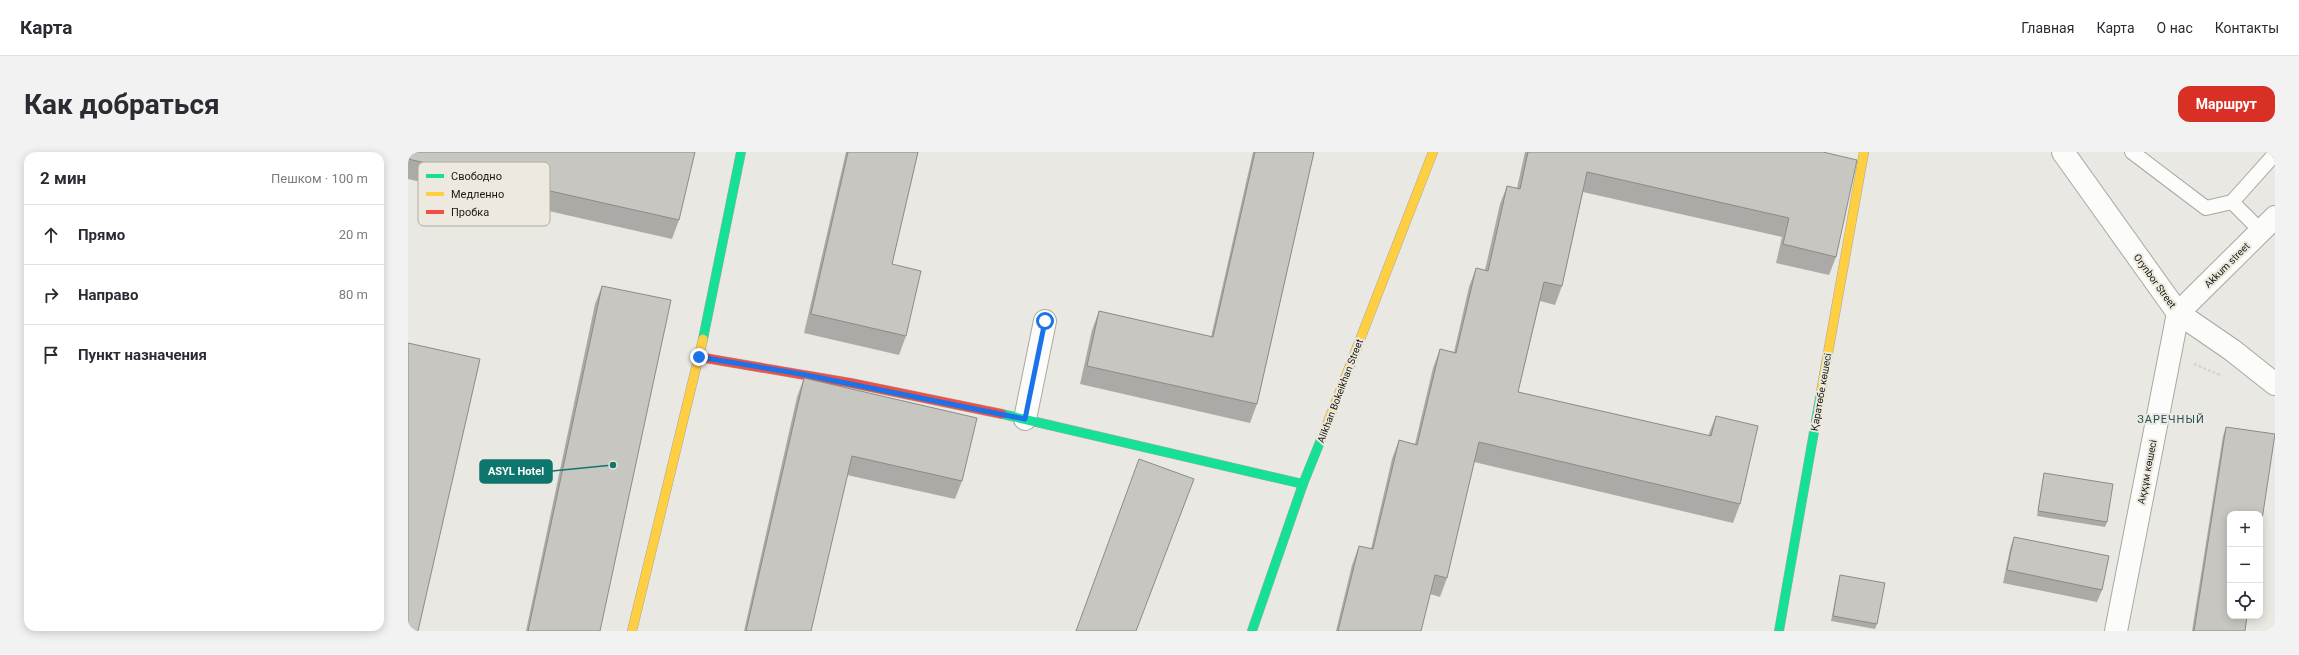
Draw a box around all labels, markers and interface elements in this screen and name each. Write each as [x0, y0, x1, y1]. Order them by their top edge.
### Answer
text: Карта [20, 16, 72, 39]
text: Главная [2021, 20, 2074, 36]
text: Карта [2096, 20, 2135, 36]
text: О нас [2157, 20, 2193, 36]
text: Контакты [2215, 20, 2279, 36]
button: Маршрут [2178, 86, 2275, 122]
text: Как добраться [24, 88, 220, 121]
legend [418, 162, 550, 226]
text: 2 мин [40, 168, 86, 188]
text: Свободно [451, 170, 502, 183]
text: Пешком · 100 m [271, 171, 368, 186]
text: Медленно [451, 188, 504, 201]
text: Пробка [451, 206, 489, 219]
icon: ahead [40, 224, 62, 246]
text: Прямо [78, 226, 125, 244]
text: 20 m [339, 227, 368, 242]
street label: Akkum street [2202, 240, 2252, 290]
street label: Orynbor Street [2132, 252, 2178, 310]
icon: right [40, 284, 62, 306]
text: Направо [78, 286, 139, 304]
text: 80 m [339, 287, 368, 302]
route start [1036, 312, 1054, 330]
street label: Alikhan Bokeikhan Street [1315, 337, 1365, 445]
icon: arrive [40, 344, 62, 366]
text: Пункт назначения [78, 346, 207, 364]
route end [690, 348, 708, 366]
street label: Қаратөбе көшесі [1809, 352, 1833, 432]
district label: ЗАРЕЧНЫЙ [2137, 413, 2205, 426]
street label: Аққұм көшесі [2135, 439, 2159, 505]
callout: ASYL Hotel [480, 460, 552, 483]
text: ASYL Hotel [488, 465, 544, 478]
map controls [2227, 511, 2263, 619]
button: + [2227, 511, 2263, 547]
button: − [2227, 547, 2263, 583]
button: locate [2227, 583, 2263, 619]

